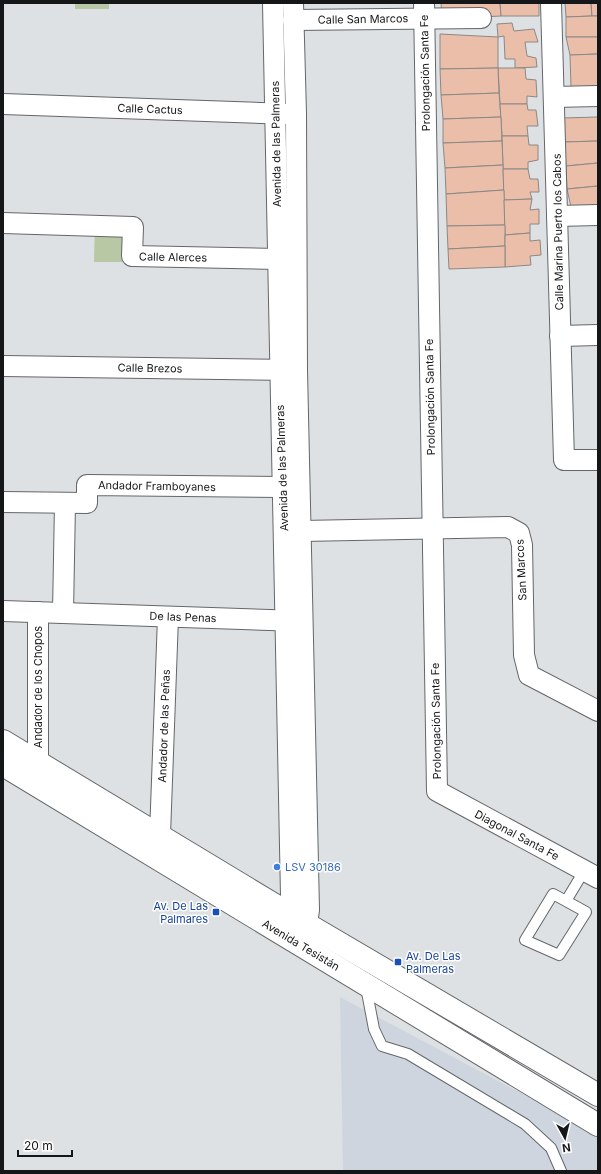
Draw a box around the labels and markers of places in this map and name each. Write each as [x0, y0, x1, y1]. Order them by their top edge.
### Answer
place label: LSV 30186 [285, 860, 341, 874]
marker: LSV 30186 [272, 862, 282, 872]
place label: Av. De Las Palmares [154, 899, 208, 926]
marker: Av. De Las Palmares [211, 907, 221, 917]
place label: Av. De Las Palmeras [406, 949, 461, 976]
marker: Av. De Las Palmeras [393, 957, 403, 967]

